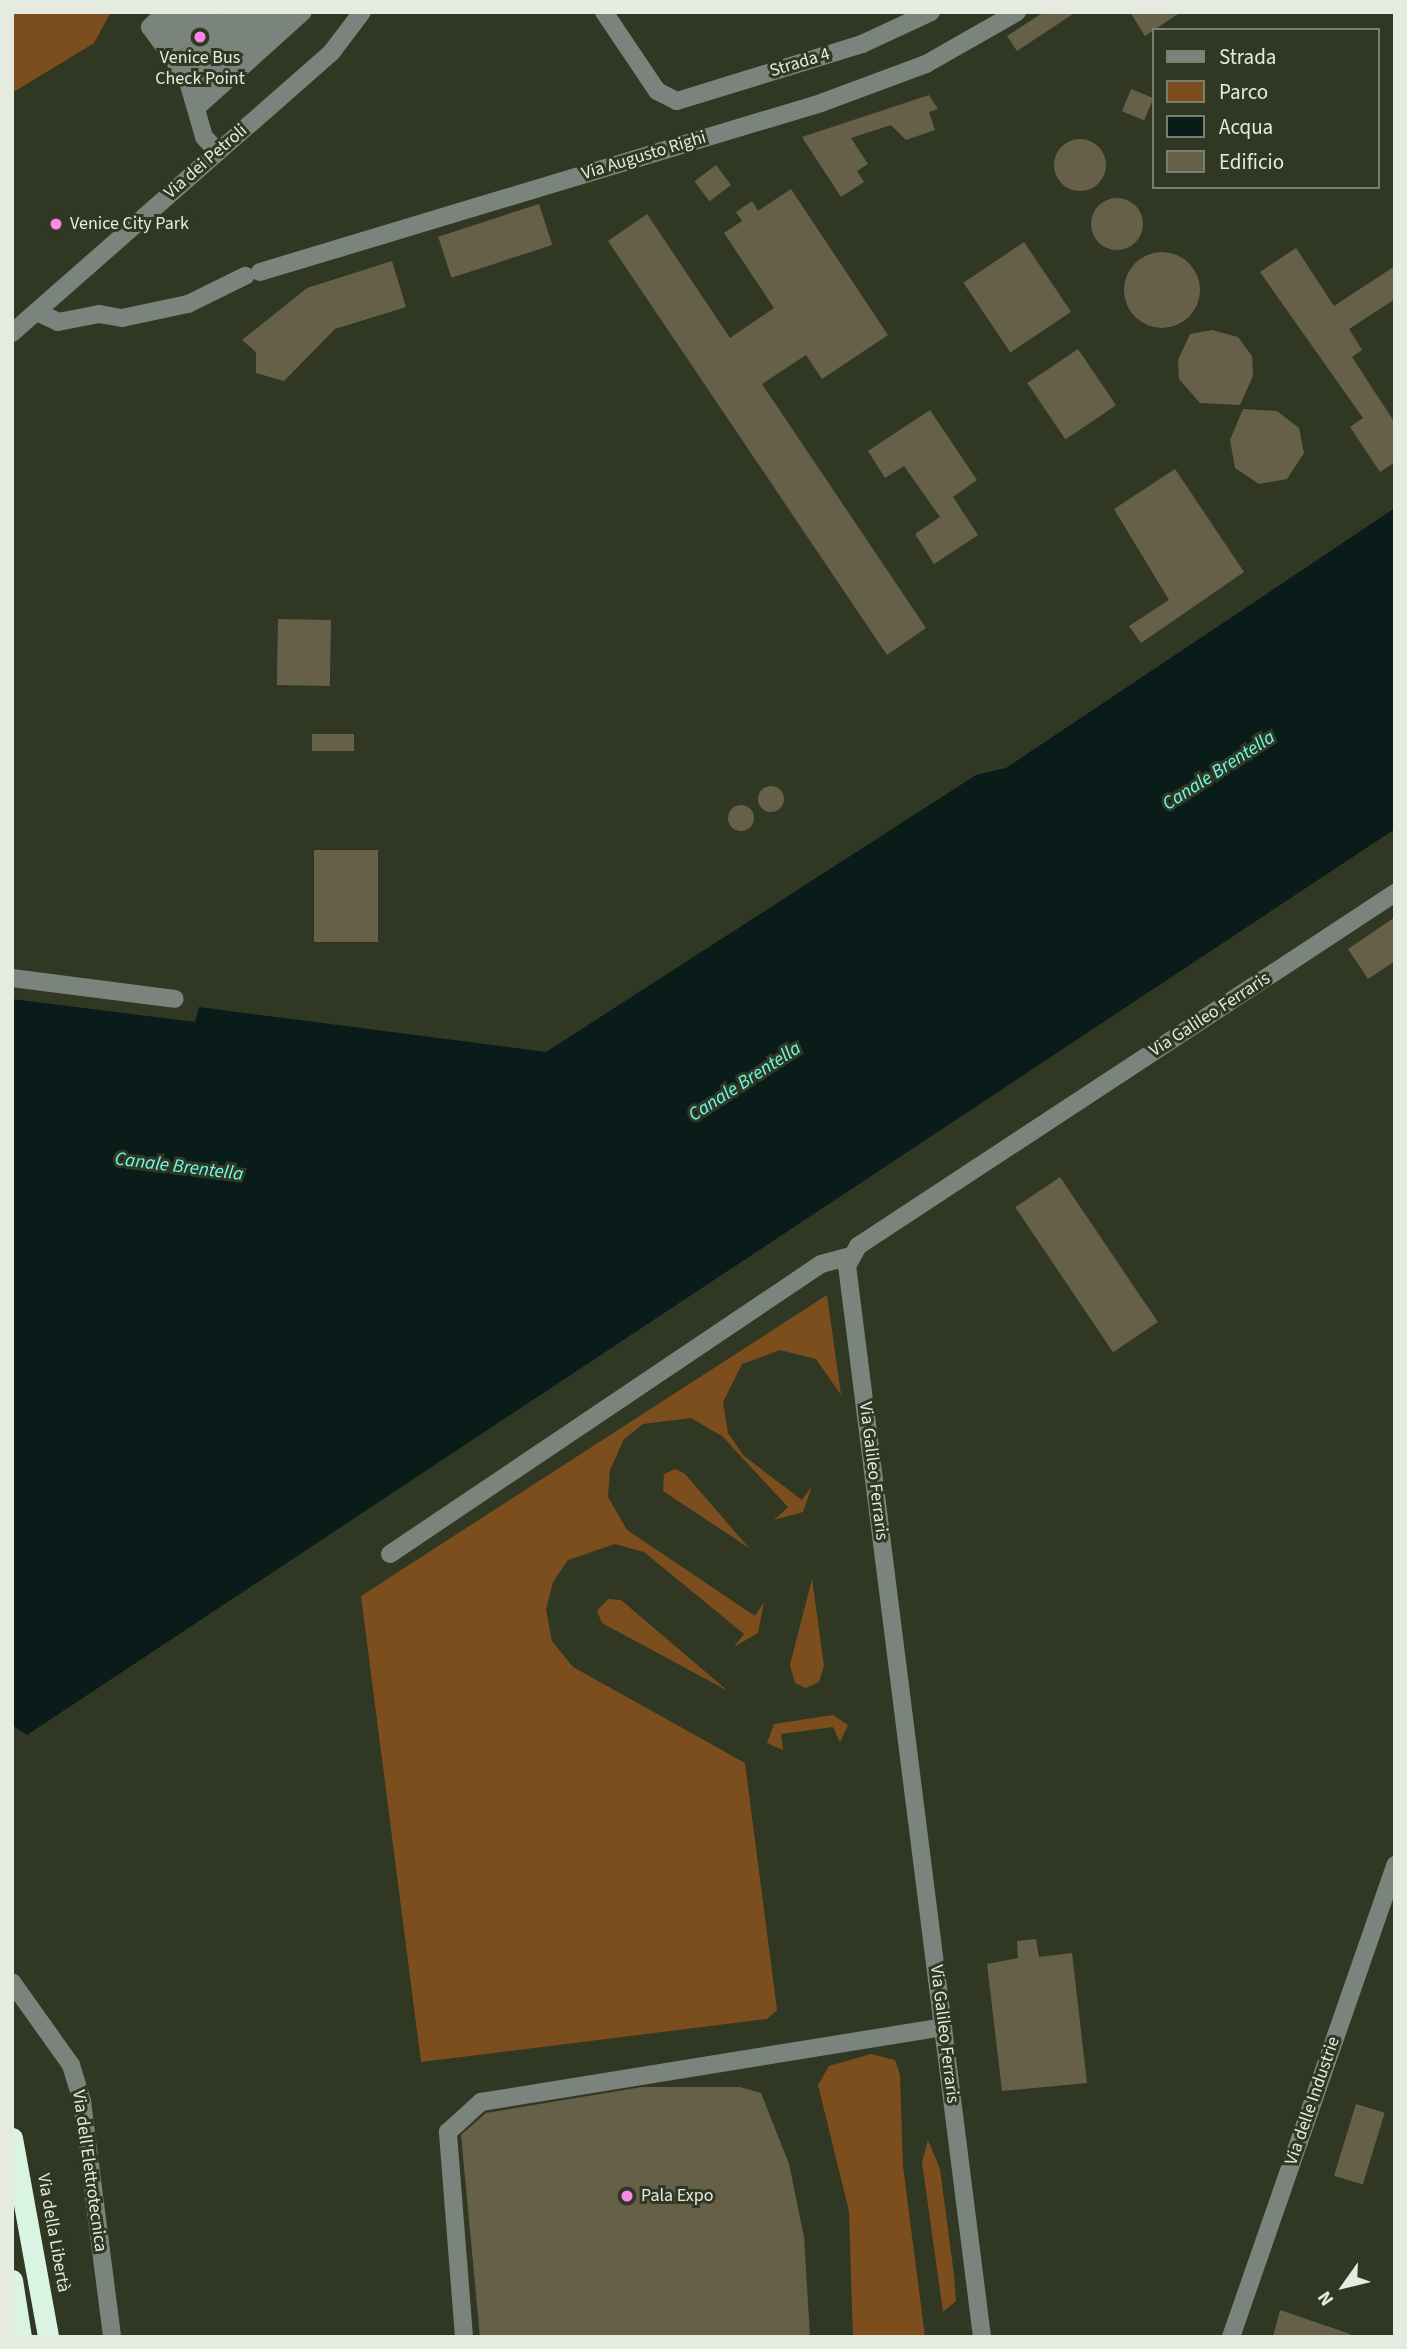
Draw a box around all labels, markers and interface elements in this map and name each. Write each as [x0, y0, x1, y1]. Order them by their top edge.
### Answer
legend [1152, 28, 1379, 189]
marker: Venice Bus Check Point [192, 29, 208, 45]
text: Strada [1219, 42, 1276, 72]
street label: Strada 4 [767, 44, 833, 82]
place label: Venice Bus Check Point [155, 48, 245, 90]
text: Parco [1219, 77, 1268, 107]
text: Acqua [1219, 112, 1273, 142]
street label: Via dei Petroli [160, 120, 252, 204]
street label: Via Augusto Righi [579, 127, 709, 185]
text: Edificio [1219, 147, 1284, 177]
place label: Venice City Park [70, 213, 189, 235]
marker: Venice City Park [48, 216, 64, 232]
water label: Canale Brentella [1159, 726, 1279, 816]
street label: Via Galileo Ferraris [1146, 968, 1274, 1062]
water label: Canale Brentella [685, 1037, 805, 1127]
water label: Canale Brentella [113, 1148, 245, 1186]
street label: Via Galileo Ferraris [854, 1401, 892, 1541]
street label: Via Galileo Ferraris [925, 1964, 963, 2104]
street label: Via delle Industrie [1281, 2034, 1345, 2168]
street label: Via dell'Elettrotecnica [67, 2089, 111, 2253]
street label: Via della Libertà [32, 2172, 74, 2294]
place label: Pala Expo [641, 2185, 713, 2207]
marker: Pala Expo [619, 2188, 635, 2204]
north arrow [1309, 2251, 1379, 2321]
text: N [1311, 2285, 1341, 2311]

